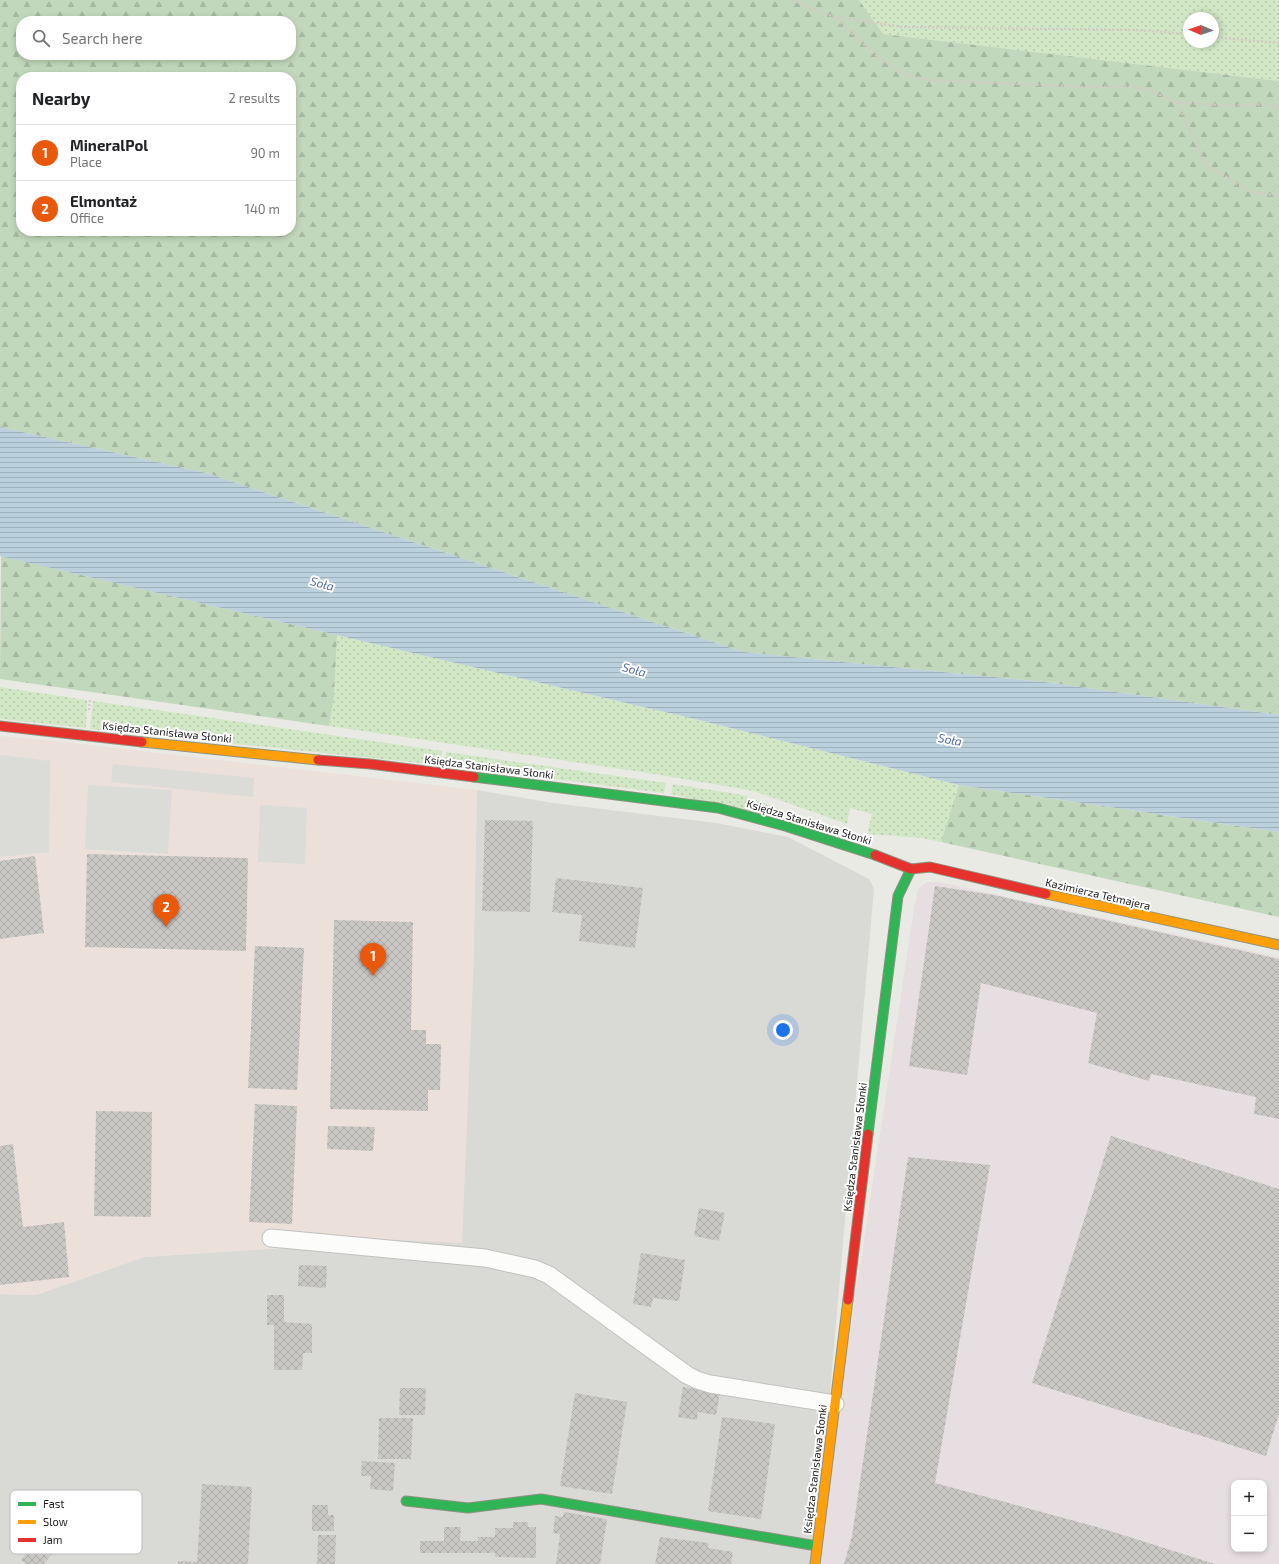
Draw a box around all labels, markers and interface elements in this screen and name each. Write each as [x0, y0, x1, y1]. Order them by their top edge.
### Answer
north arrow [1183, 12, 1219, 48]
search box [16, 16, 296, 60]
icon: search [30, 27, 52, 49]
text: Search here [62, 29, 143, 47]
text: Nearby [32, 88, 90, 108]
text: 2 results [228, 90, 280, 106]
text: MineralPol [70, 136, 148, 154]
text: 1 [42, 145, 48, 161]
text: 90 m [250, 145, 280, 161]
text: Place [70, 154, 102, 170]
text: Elmontaż [70, 192, 137, 210]
text: 2 [41, 201, 49, 217]
text: 140 m [245, 201, 280, 217]
text: Office [70, 210, 104, 226]
water label: Soła [309, 573, 336, 593]
water label: Soła [621, 659, 648, 679]
street label: Księdza Stanisława Słonki [102, 718, 232, 745]
water label: Soła [937, 730, 963, 748]
street label: Księdza Stanisława Słonki [424, 752, 554, 781]
street label: Księdza Stanisława Słonki [745, 796, 873, 847]
street label: Kazimierza Tetmajera [1044, 875, 1152, 913]
pin: 2 [153, 894, 179, 927]
pin: 1 [360, 943, 386, 976]
your location [773, 1020, 793, 1040]
street label: Księdza Stanisława Słonki [840, 1082, 869, 1212]
street label: Księdza Stanisława Słonki [800, 1404, 829, 1534]
map controls [1231, 1480, 1267, 1552]
button: + [1231, 1480, 1267, 1516]
legend [10, 1490, 142, 1554]
text: Fast [43, 1497, 65, 1510]
text: Slow [43, 1515, 68, 1528]
button: − [1231, 1516, 1267, 1552]
text: Jam [43, 1533, 62, 1546]

